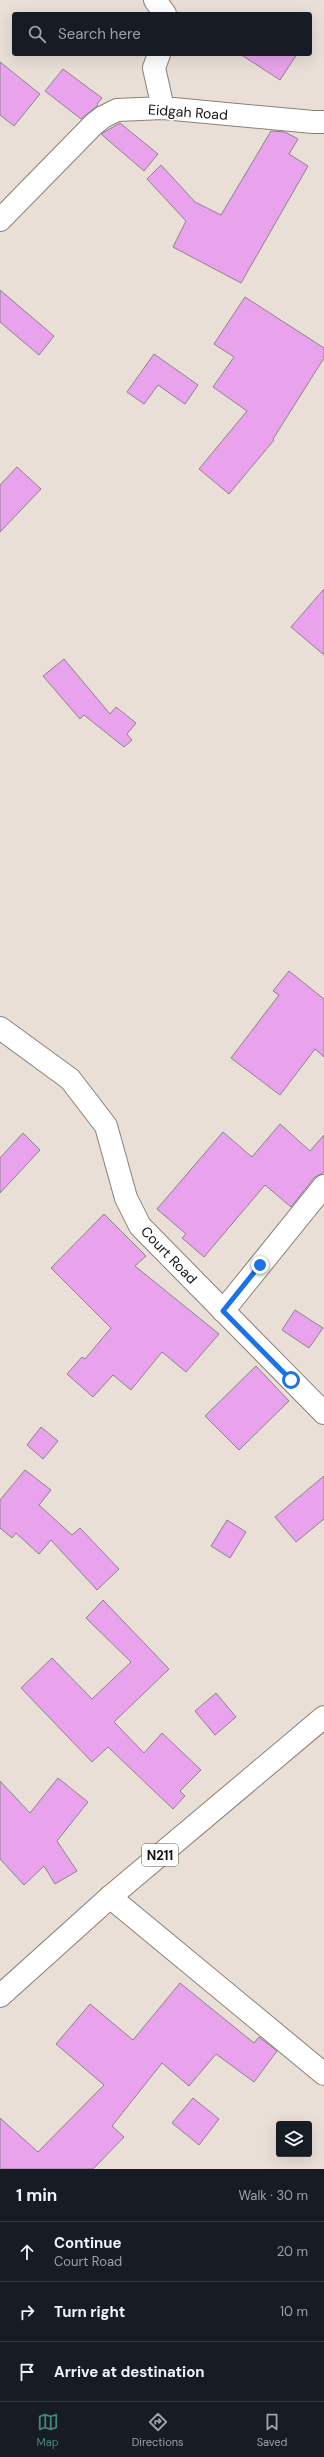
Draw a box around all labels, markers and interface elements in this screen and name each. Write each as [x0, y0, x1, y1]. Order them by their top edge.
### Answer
search box [12, 12, 312, 56]
icon: search [26, 23, 48, 45]
text: Search here [58, 24, 141, 44]
street label: Eidgah Road [148, 100, 228, 124]
street label: Court Road [137, 1222, 201, 1288]
route end [251, 1256, 269, 1274]
route start [282, 1371, 300, 1389]
road number: N211 [142, 1844, 178, 1866]
map controls [276, 2121, 312, 2157]
button: layers [276, 2121, 312, 2157]
text: 1 min [16, 2184, 57, 2206]
text: Walk · 30 m [238, 2187, 308, 2204]
text: Continue [54, 2233, 122, 2253]
icon: ahead [16, 2241, 38, 2263]
text: 20 m [277, 2243, 308, 2260]
text: Court Road [54, 2253, 122, 2270]
icon: right [16, 2301, 38, 2323]
text: Turn right [54, 2302, 125, 2322]
text: 10 m [280, 2303, 308, 2320]
icon: arrive [16, 2361, 38, 2383]
text: Arrive at destination [54, 2362, 205, 2382]
tab: Map [37, 2411, 59, 2449]
tab: Directions [132, 2411, 184, 2449]
tab: Saved [257, 2411, 287, 2449]

